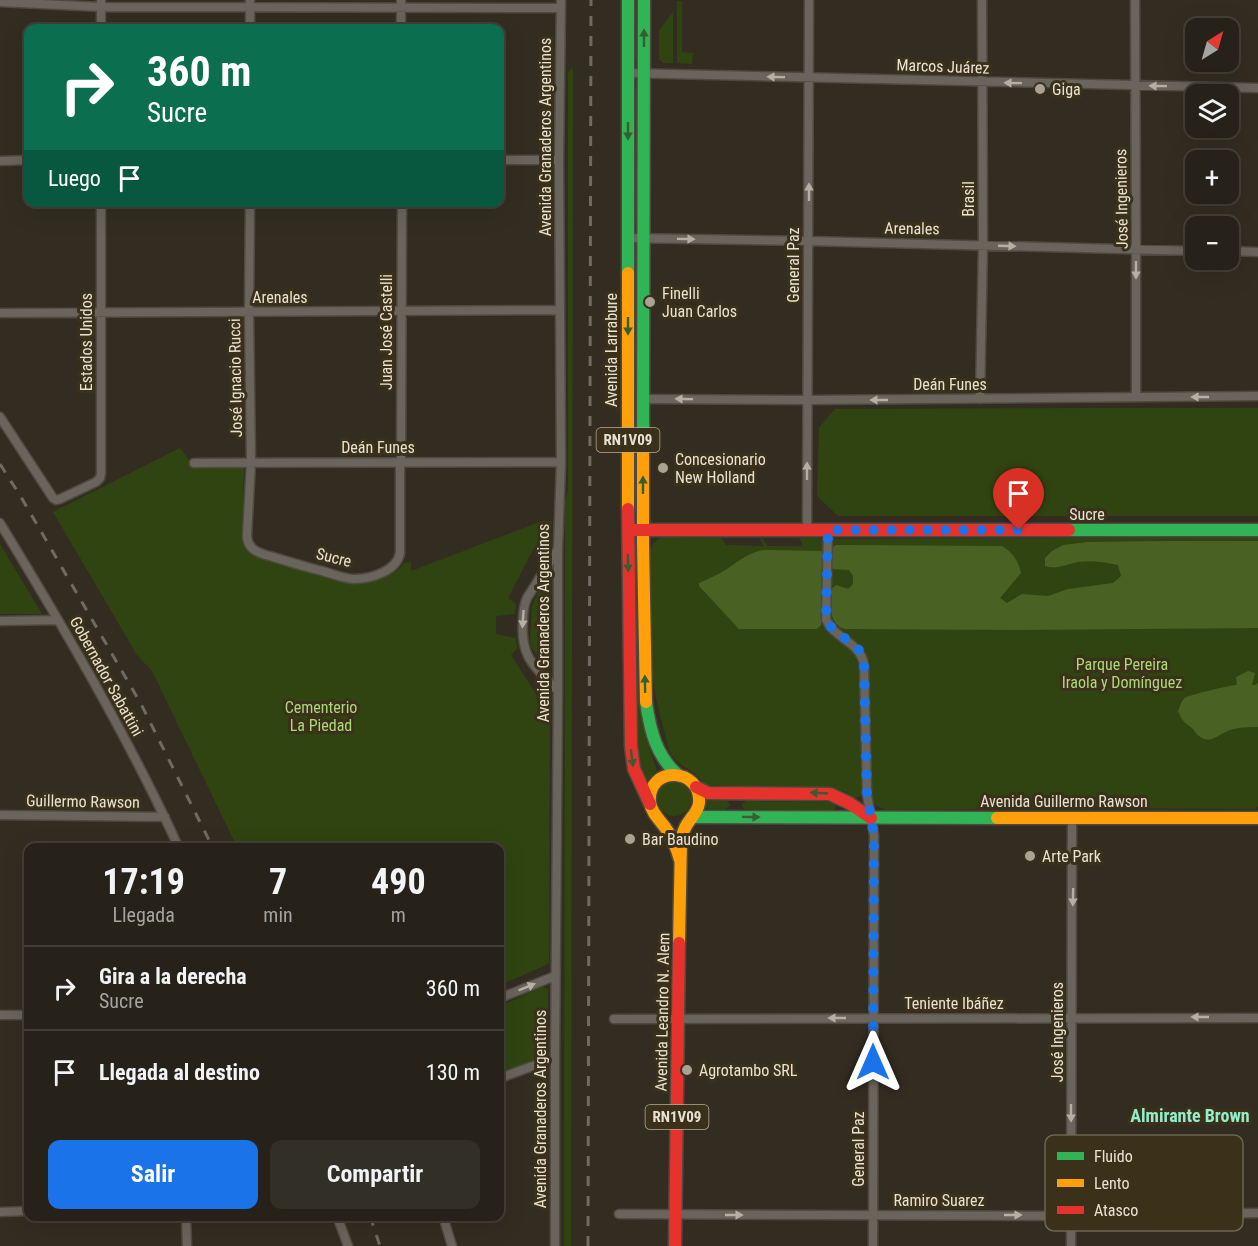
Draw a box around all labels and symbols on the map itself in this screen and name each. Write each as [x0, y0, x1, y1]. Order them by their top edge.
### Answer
north arrow [1185, 18, 1239, 72]
one-way arrow [639, 28, 649, 47]
street label: Avenida Granaderos Argentinos [536, 38, 555, 236]
street label: Marcos Juárez [896, 55, 990, 78]
one-way arrow [767, 72, 786, 82]
one-way arrow [1004, 78, 1023, 88]
place label: Giga [1052, 80, 1081, 99]
one-way arrow [1148, 81, 1167, 91]
marker: Giga [1033, 82, 1047, 96]
one-way arrow [623, 122, 633, 141]
street label: José Ingenieros [1111, 149, 1132, 249]
street label: Brasil [959, 181, 978, 217]
one-way arrow [804, 183, 814, 202]
street label: Arenales [884, 219, 940, 238]
street label: General Paz [784, 227, 803, 303]
one-way arrow [676, 234, 695, 243]
one-way arrow [997, 241, 1016, 250]
one-way arrow [1131, 261, 1141, 280]
street label: Juan José Castelli [377, 274, 396, 390]
place label: Finelli Juan Carlos [662, 284, 737, 321]
street label: Arenales [252, 288, 308, 307]
street label: Estados Unidos [77, 293, 96, 391]
street label: Avenida Larrabure [602, 293, 621, 407]
marker: Finelli Juan Carlos [643, 295, 657, 309]
one-way arrow [623, 317, 633, 336]
street label: José Ignacio Rucci [225, 318, 246, 438]
street label: Deán Funes [913, 375, 987, 394]
one-way arrow [1190, 392, 1209, 402]
one-way arrow [674, 394, 693, 404]
one-way arrow [869, 395, 888, 404]
road number: RN1V09 [596, 428, 660, 452]
street label: Deán Funes [341, 438, 415, 457]
place label: Concesionario New Holland [675, 450, 766, 487]
marker: Concesionario New Holland [656, 461, 670, 475]
one-way arrow [802, 462, 812, 481]
pin [993, 468, 1044, 530]
one-way arrow [638, 475, 648, 494]
street label: Sucre [1069, 505, 1105, 524]
street label: Avenida Granaderos Argentinos [534, 524, 553, 722]
street label: Sucre [314, 544, 353, 571]
one-way arrow [624, 554, 633, 573]
one-way arrow [518, 609, 528, 628]
street label: Gobernador Sabattini [66, 613, 147, 739]
park label: Parque Pereira Iraola y Domínguez [1062, 655, 1182, 692]
one-way arrow [641, 674, 650, 693]
park label: Cementerio La Piedad [285, 698, 357, 735]
one-way arrow [628, 749, 637, 768]
one-way arrow [810, 789, 829, 798]
street label: Guillermo Rawson [26, 791, 140, 812]
street label: Avenida Guillermo Rawson [980, 792, 1148, 811]
one-way arrow [741, 812, 760, 822]
place label: Bar Baudino [642, 830, 718, 849]
marker: Bar Baudino [623, 832, 637, 846]
place label: Arte Park [1042, 847, 1102, 866]
marker: Arte Park [1023, 849, 1037, 863]
one-way arrow [1068, 888, 1077, 907]
street label: Avenida Leandro N. Alem [652, 932, 673, 1092]
one-way arrow [519, 982, 537, 992]
street label: José Ingenieros [1048, 982, 1067, 1082]
street label: Teniente Ibáñez [904, 994, 1004, 1013]
street label: Avenida Granaderos Argentinos [531, 1010, 550, 1208]
one-way arrow [1190, 1012, 1209, 1022]
one-way arrow [827, 1013, 846, 1023]
position arrow [841, 1030, 905, 1094]
place label: Agrotambo SRL [699, 1061, 798, 1080]
marker: Agrotambo SRL [680, 1063, 694, 1077]
one-way arrow [1066, 1104, 1076, 1123]
road number: RN1V09 [646, 1105, 708, 1129]
district label: Almirante Brown [1130, 1105, 1250, 1126]
street label: General Paz [849, 1111, 868, 1187]
legend [1045, 1135, 1243, 1231]
text: Fluido [1094, 1147, 1133, 1166]
text: Lento [1094, 1174, 1129, 1193]
street label: Ramiro Suarez [893, 1191, 985, 1210]
text: Atasco [1094, 1201, 1138, 1220]
one-way arrow [725, 1210, 744, 1220]
one-way arrow [1004, 1210, 1023, 1220]

